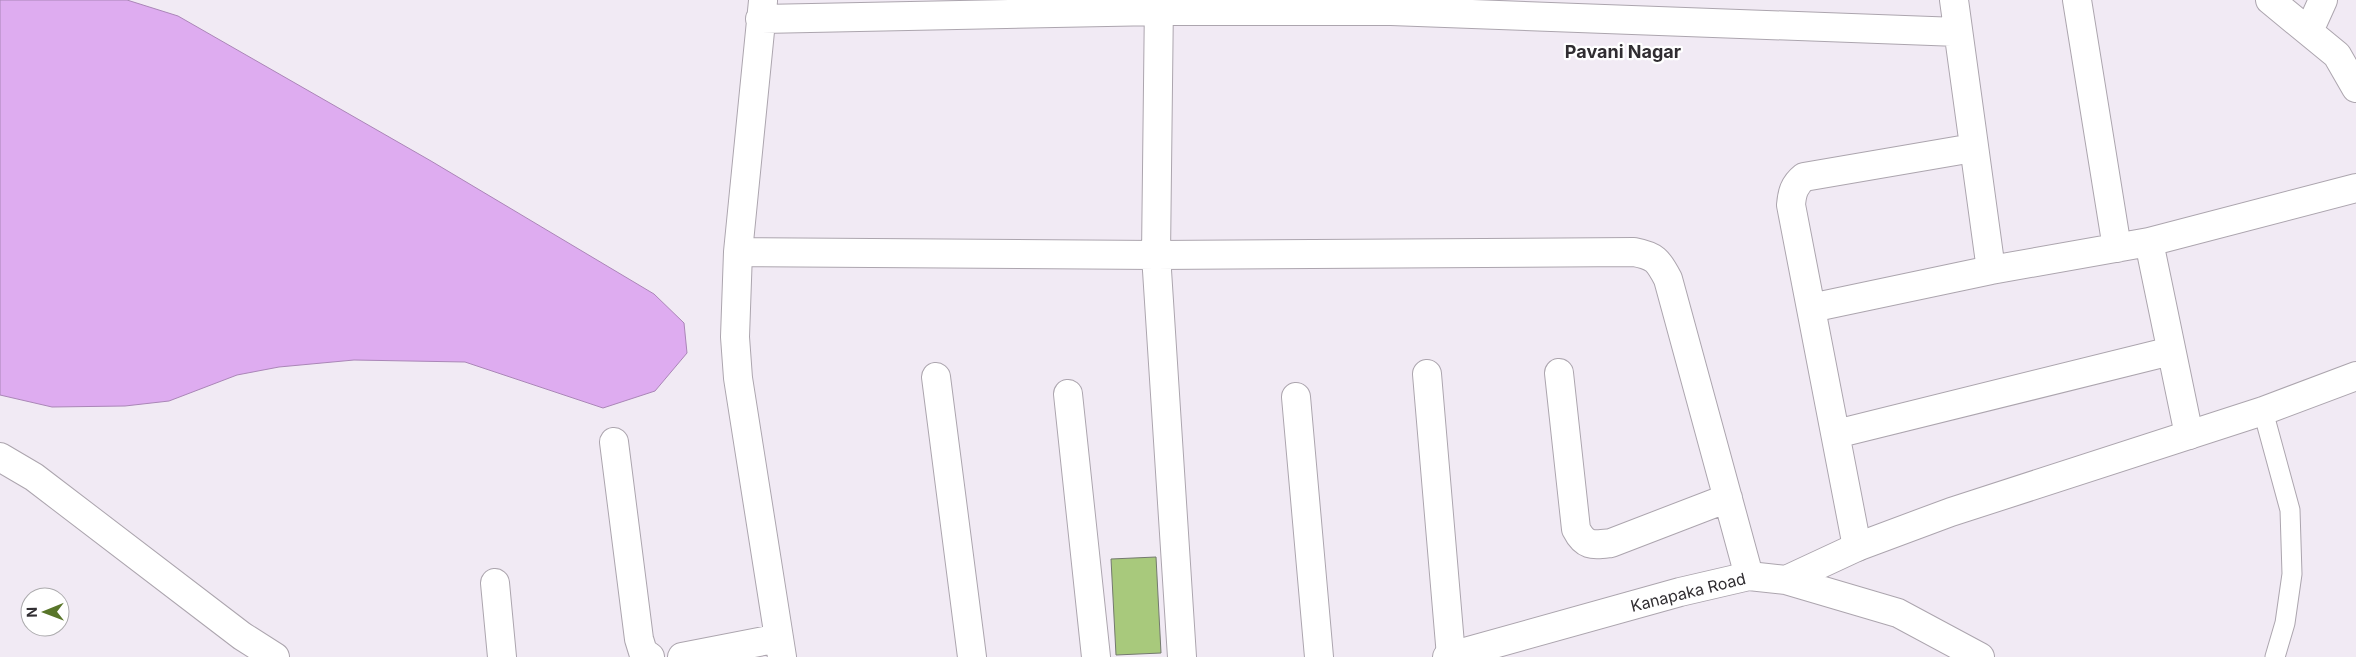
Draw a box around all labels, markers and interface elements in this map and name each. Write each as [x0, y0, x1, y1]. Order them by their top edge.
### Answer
district label: Pavani Nagar [1565, 41, 1681, 62]
street label: Kanapaka Road [1628, 568, 1748, 616]
north arrow [20, 587, 70, 637]
text: N [23, 607, 40, 618]

